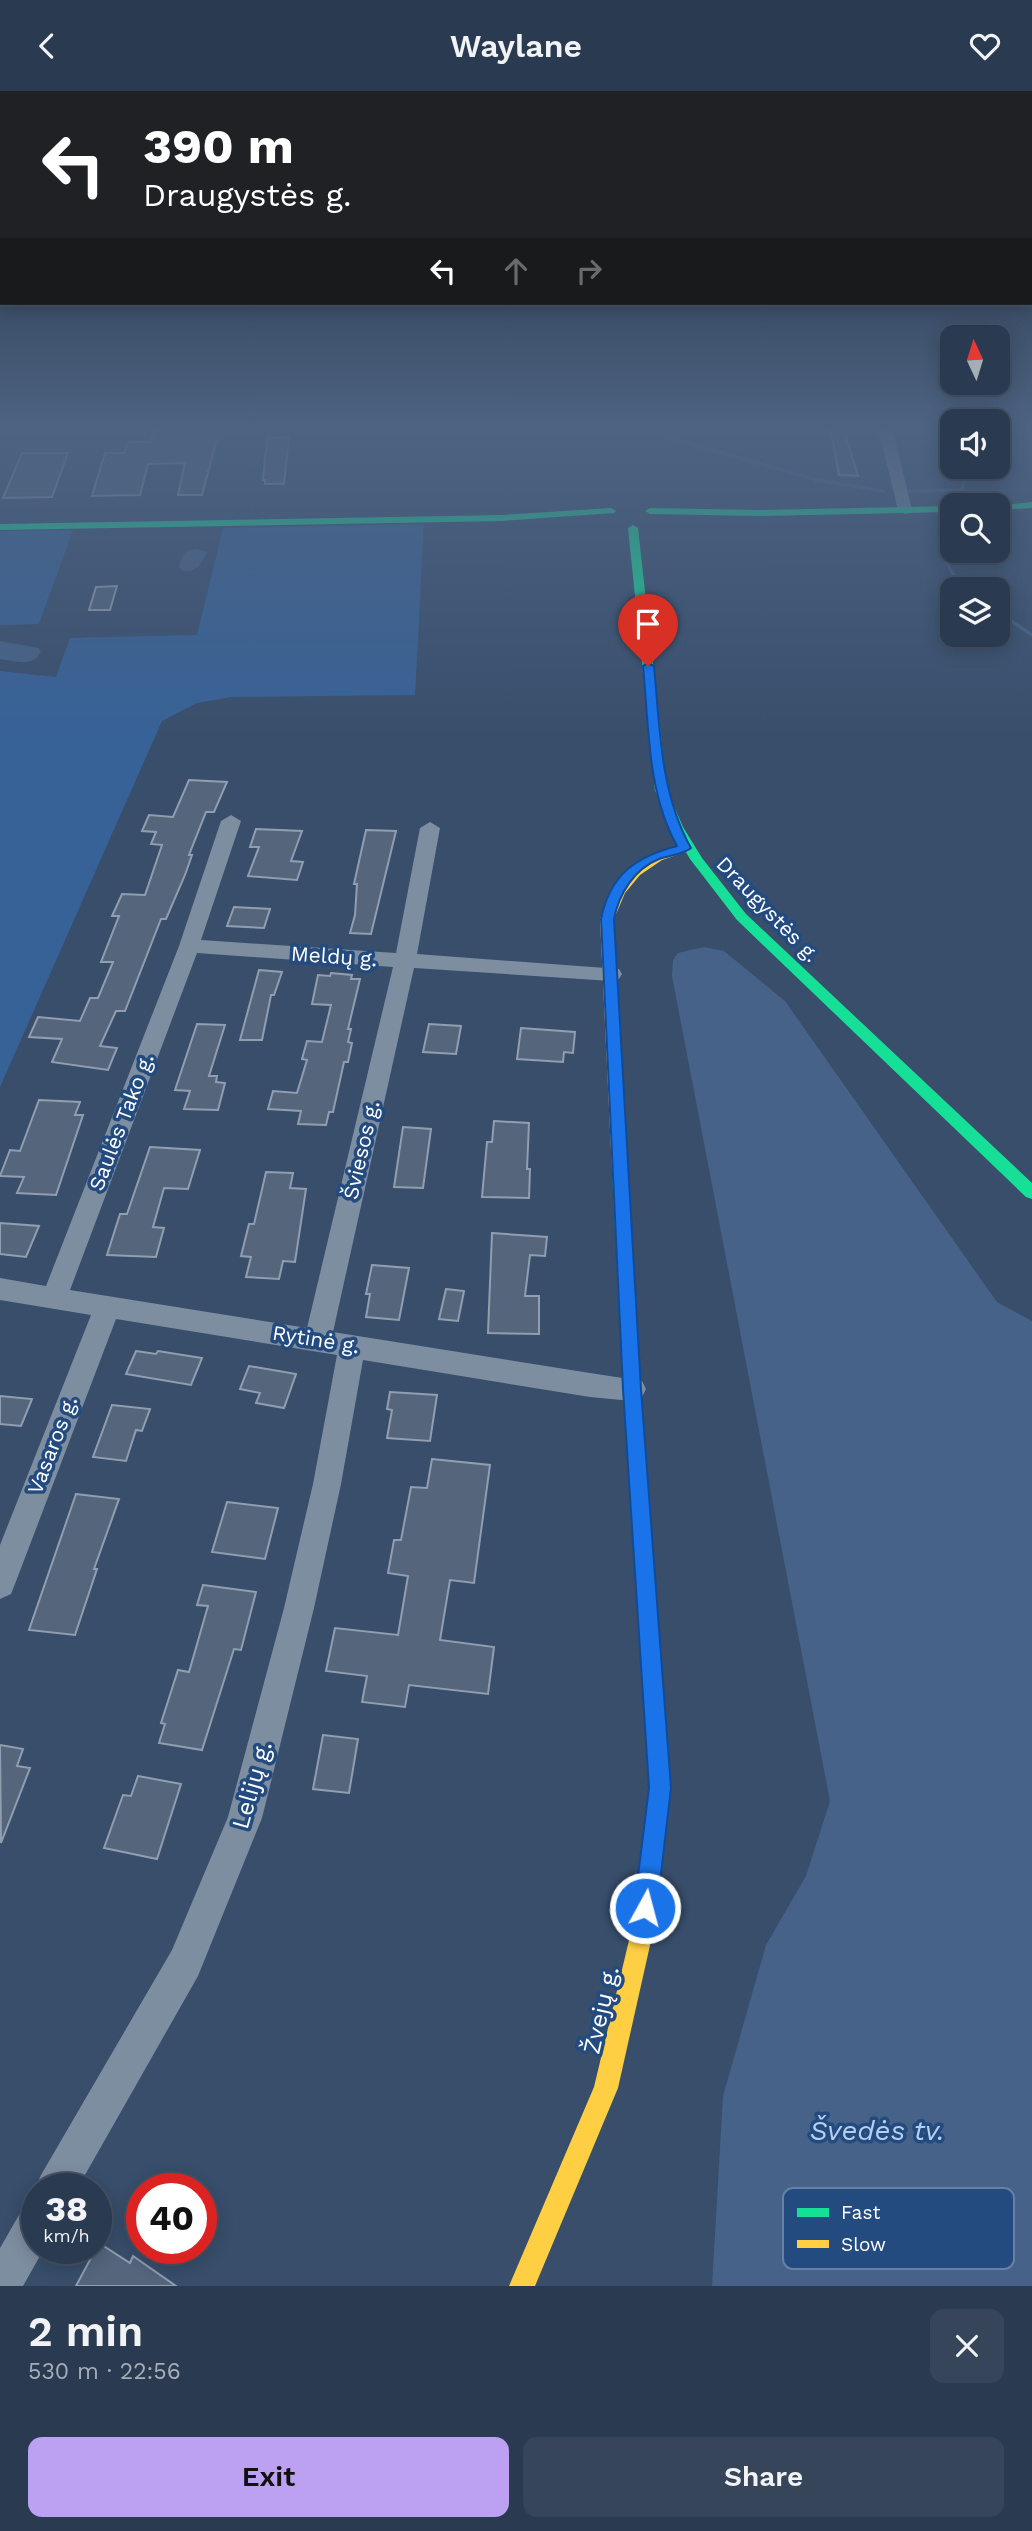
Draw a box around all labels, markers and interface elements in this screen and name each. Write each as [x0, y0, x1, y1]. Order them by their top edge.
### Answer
icon: back [28, 27, 66, 65]
text: Waylane [450, 27, 582, 65]
icon: heart [966, 27, 1004, 65]
text: 390 m [143, 117, 294, 175]
icon: left [28, 119, 119, 210]
text: Draugystės g. [143, 176, 352, 214]
icon: left [424, 252, 462, 290]
icon: ahead [497, 252, 535, 290]
icon: right [570, 252, 608, 290]
north arrow [940, 325, 1010, 395]
map controls [940, 325, 1010, 647]
button: sound [940, 409, 1010, 479]
button: search [940, 493, 1010, 563]
button: layers [940, 577, 1010, 647]
pin [618, 594, 678, 666]
icon: arrive [629, 605, 667, 643]
street label: Draugystės g. [711, 851, 825, 967]
street label: Meldų g. [290, 941, 378, 971]
street label: Saulės Tako g. [83, 1050, 159, 1194]
street label: Šviesos g. [338, 1098, 384, 1202]
street label: Rytinė g. [271, 1320, 361, 1358]
street label: Vasaros g. [22, 1392, 82, 1498]
street label: Lelijų g. [226, 1738, 278, 1832]
position arrow [608, 1871, 682, 1945]
street label: Žvejų g. [577, 1963, 625, 2057]
water label: Švedės tv. [809, 2114, 945, 2147]
speed limit sign: 40 [126, 2173, 217, 2264]
text: 38 [45, 2188, 88, 2230]
legend [783, 2188, 1014, 2269]
text: Fast [841, 2201, 880, 2224]
text: km/h [43, 2225, 90, 2246]
text: Slow [841, 2233, 886, 2256]
text: 2 min [28, 2307, 143, 2356]
button: close [930, 2309, 1004, 2383]
text: 530 m · 22:56 [28, 2358, 181, 2385]
button: Exit [28, 2437, 509, 2517]
button: Share [523, 2437, 1004, 2517]

